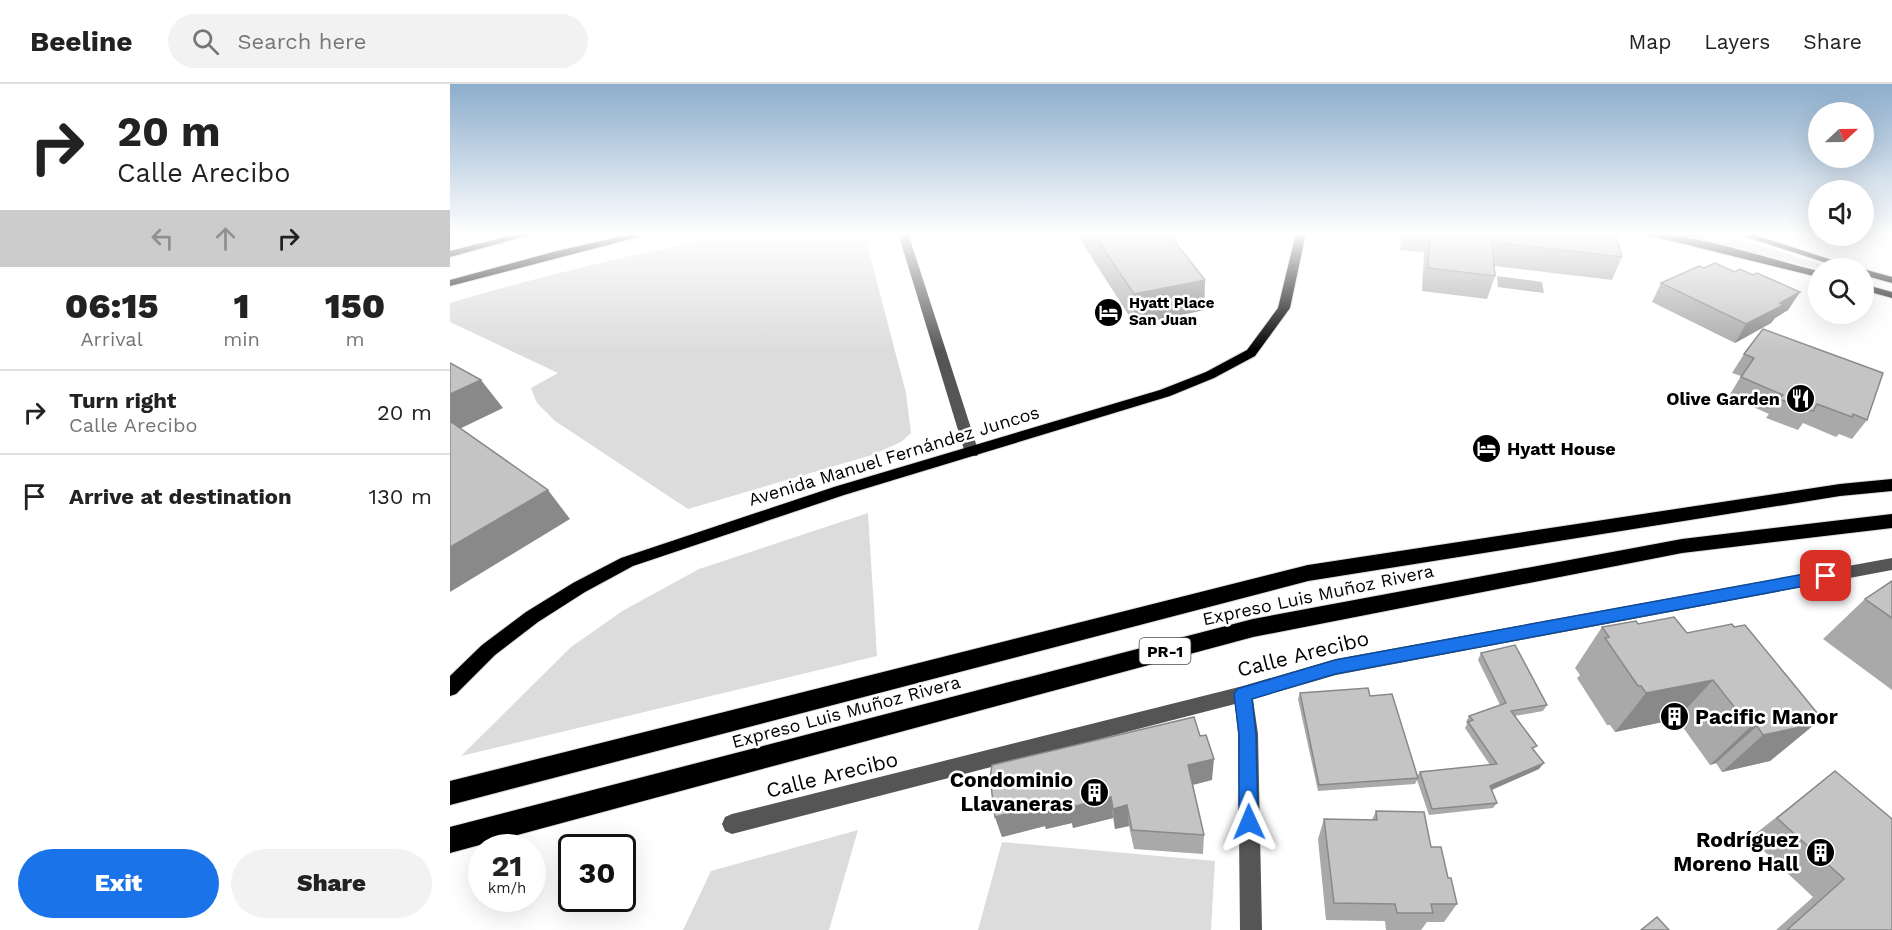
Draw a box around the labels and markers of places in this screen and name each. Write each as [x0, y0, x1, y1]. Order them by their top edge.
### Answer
place label: Hyatt Place San Juan [1129, 294, 1215, 329]
hotel icon: Hyatt Place San Juan [1092, 296, 1124, 328]
restaurant icon: Olive Garden [1785, 383, 1817, 415]
place label: Olive Garden [1666, 388, 1780, 409]
hotel icon: Hyatt House [1470, 433, 1502, 465]
place label: Hyatt House [1507, 438, 1616, 459]
pin [1800, 550, 1851, 601]
building icon: Pacific Manor [1658, 701, 1690, 733]
place label: Pacific Manor [1695, 704, 1838, 729]
place label: Condominio Llavaneras [950, 767, 1073, 816]
building icon: Condominio Llavaneras [1078, 776, 1110, 808]
place label: Rodríguez Moreno Hall [1673, 827, 1799, 876]
building icon: Rodríguez Moreno Hall [1804, 836, 1836, 868]

